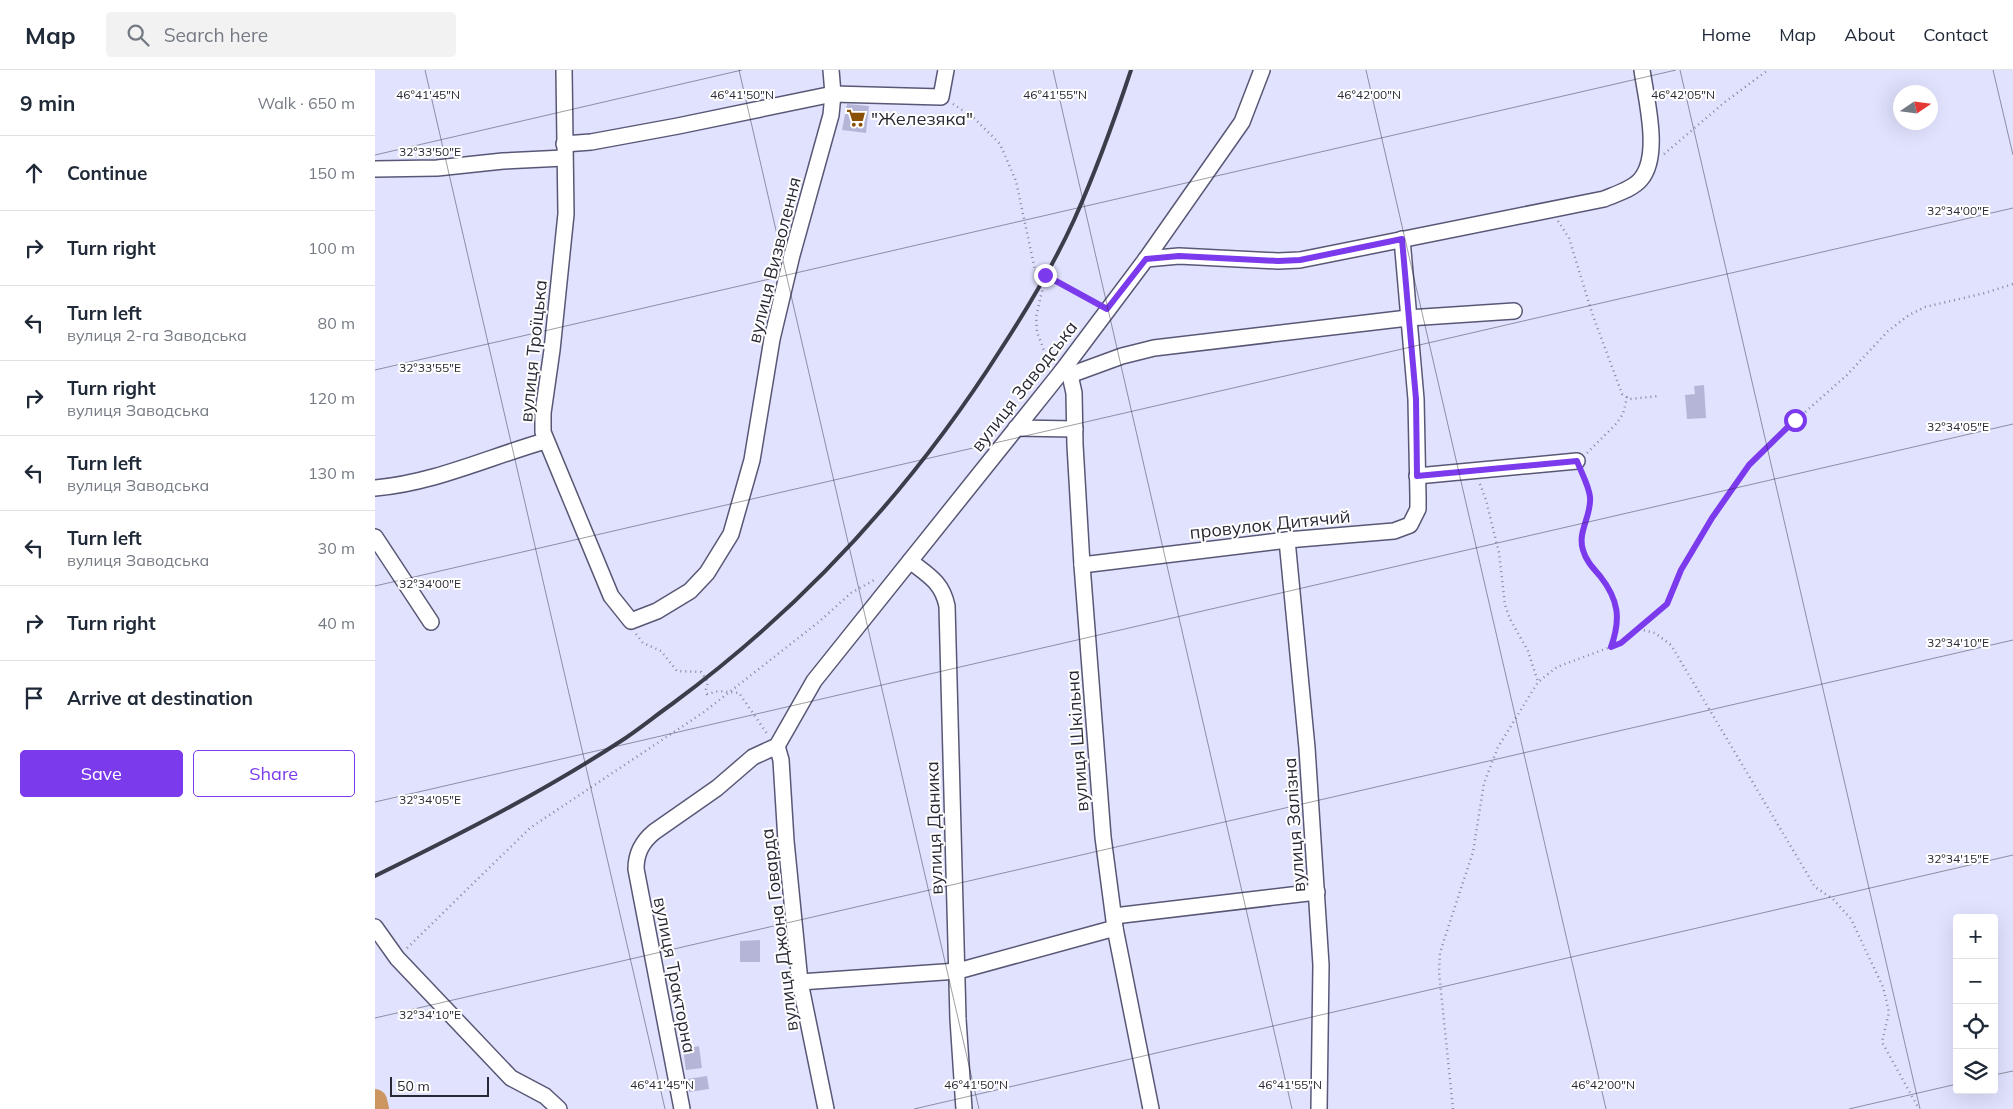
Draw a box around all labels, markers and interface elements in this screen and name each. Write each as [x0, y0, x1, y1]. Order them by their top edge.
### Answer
search box [106, 12, 456, 57]
text: Map [25, 20, 76, 50]
icon: search [124, 21, 152, 49]
text: Search here [164, 23, 268, 47]
text: Home [1701, 23, 1751, 46]
text: Map [1779, 23, 1816, 46]
text: About [1844, 23, 1895, 46]
text: Contact [1923, 23, 1988, 46]
north arrow [1893, 85, 1938, 130]
text: 46°41'45"N [396, 87, 460, 102]
text: 46°41'50"N [710, 87, 774, 102]
text: 46°41'55"N [1023, 87, 1087, 102]
text: 46°42'00"N [1337, 87, 1401, 102]
text: 46°42'05"N [1651, 87, 1715, 102]
text: 9 min [20, 90, 75, 116]
text: Walk · 650 m [257, 93, 355, 113]
supermarket icon: "Железяка" [845, 107, 867, 129]
place label: "Железяка" [871, 107, 973, 130]
text: 32°33'50"E [399, 144, 461, 159]
icon: ahead [20, 159, 48, 187]
text: Continue [67, 161, 147, 185]
text: 150 m [308, 163, 355, 183]
street label: вулиця Визволення [742, 175, 806, 345]
text: 32°34'00"E [1927, 203, 1989, 218]
icon: right [20, 234, 48, 262]
text: Turn right [67, 236, 156, 260]
text: 100 m [308, 238, 355, 258]
route end [1034, 264, 1057, 287]
street label: вулиця Троїцька [514, 279, 552, 423]
text: Turn left [67, 301, 142, 325]
icon: left [20, 309, 48, 337]
text: 80 m [318, 313, 355, 333]
street label: вулиця Заводська [966, 316, 1082, 456]
text: вулиця 2-га Заводська [67, 325, 247, 345]
text: 32°33'55"E [399, 360, 461, 375]
text: Turn right [67, 376, 156, 400]
icon: right [20, 384, 48, 412]
text: 120 m [308, 388, 355, 408]
text: вулиця Заводська [67, 400, 209, 420]
route start [1784, 409, 1807, 432]
text: 32°34'05"E [1927, 419, 1989, 434]
text: Turn left [67, 451, 142, 475]
icon: left [20, 459, 48, 487]
text: 130 m [308, 463, 355, 483]
text: вулиця Заводська [67, 475, 209, 495]
street label: провулок Дитячий [1188, 504, 1352, 544]
text: Turn left [67, 526, 142, 550]
icon: left [20, 534, 48, 562]
text: 30 m [318, 538, 355, 558]
text: вулиця Заводська [67, 550, 209, 570]
text: 32°34'00"E [399, 576, 461, 591]
icon: right [20, 609, 48, 637]
text: Turn right [67, 611, 156, 635]
text: 40 m [318, 613, 355, 633]
text: 32°34'10"E [1927, 635, 1989, 650]
street label: вулиця Шкільна [1061, 669, 1093, 813]
icon: arrive [20, 684, 48, 712]
text: Arrive at destination [67, 686, 253, 710]
button: Save [20, 750, 183, 797]
button: Share [193, 750, 355, 797]
street label: вулиця Залізна [1278, 757, 1310, 893]
street label: вулиця Даника [920, 761, 948, 895]
text: 32°34'05"E [399, 792, 461, 807]
street label: вулиця Джона Говарда [755, 827, 803, 1033]
text: 32°34'15"E [1927, 851, 1989, 866]
street label: вулиця Тракторна [649, 895, 701, 1055]
map controls [1953, 914, 1998, 1094]
button: + [1953, 914, 1998, 959]
button: − [1953, 959, 1998, 1004]
button: locate [1953, 1004, 1998, 1049]
text: 32°34'10"E [399, 1007, 461, 1022]
button: layers [1953, 1049, 1998, 1094]
scale bar [390, 1074, 489, 1097]
text: 50 m [397, 1077, 430, 1095]
text: 46°41'45"N [630, 1077, 694, 1092]
text: 46°41'50"N [944, 1077, 1008, 1092]
text: 46°41'55"N [1258, 1077, 1322, 1092]
text: 46°42'00"N [1571, 1077, 1635, 1092]

